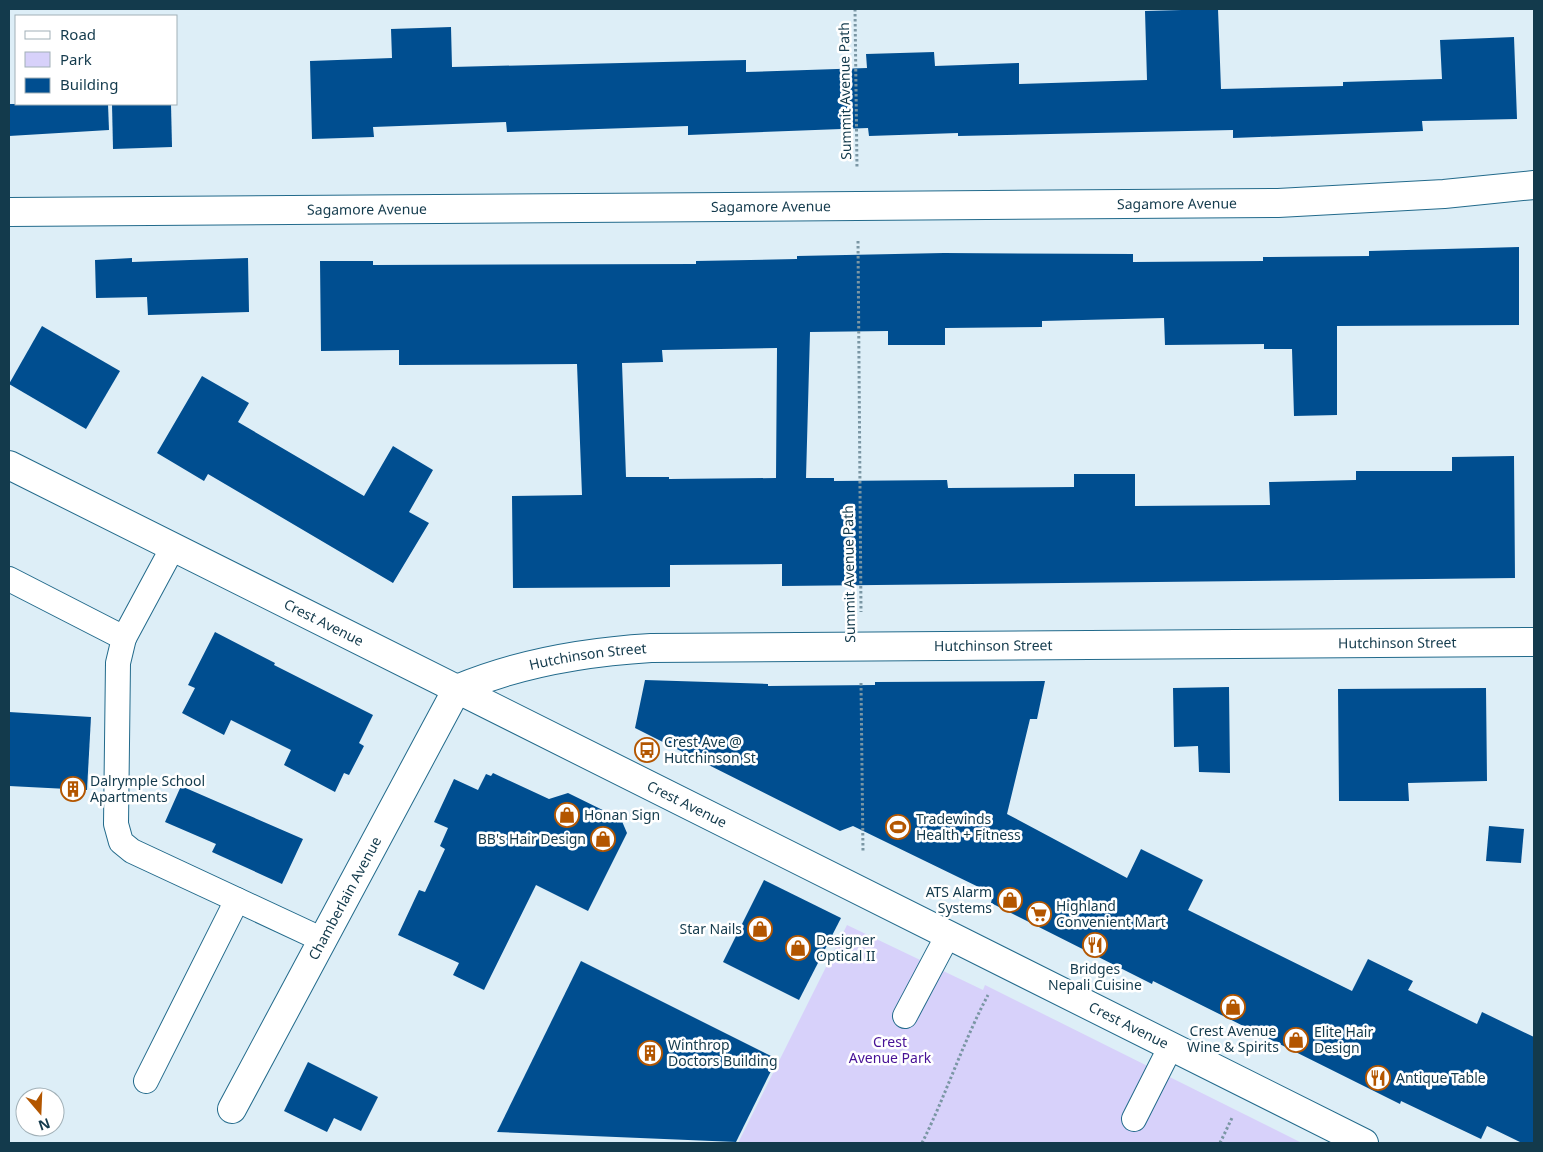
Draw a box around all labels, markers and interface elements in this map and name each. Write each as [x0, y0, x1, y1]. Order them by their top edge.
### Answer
legend [15, 15, 178, 105]
street label: Summit Avenue Path [834, 22, 855, 160]
text: Road [60, 24, 96, 44]
text: Park [60, 49, 92, 69]
text: Building [60, 74, 118, 94]
street label: Sagamore Avenue [1117, 193, 1237, 213]
street label: Sagamore Avenue [711, 196, 831, 216]
street label: Sagamore Avenue [307, 199, 427, 219]
street label: Summit Avenue Path [838, 505, 859, 643]
street label: Crest Avenue [281, 594, 367, 650]
street label: Hutchinson Street [1338, 633, 1457, 652]
street label: Hutchinson Street [934, 635, 1053, 655]
street label: Hutchinson Street [527, 638, 647, 674]
place label: Crest Ave @ Hutchinson St [664, 732, 756, 767]
bus stop icon: Crest Ave @ Hutchinson St [634, 737, 660, 763]
place label: Dalrymple School Apartments [90, 771, 205, 806]
building icon: Dalrymple School Apartments [60, 776, 86, 802]
street label: Crest Avenue [644, 776, 730, 832]
shop icon: Honan Sign [554, 802, 580, 828]
place label: Honan Sign [584, 805, 660, 824]
place label: Tradewinds Health + Fitness [916, 809, 1021, 844]
sports icon: Tradewinds Health + Fitness [885, 814, 911, 840]
shop icon: BB's Hair Design [590, 826, 616, 852]
place label: BB's Hair Design [478, 829, 586, 848]
street label: Chamberlain Avenue [304, 833, 385, 963]
place label: ATS Alarm Systems [926, 882, 992, 917]
shop icon: ATS Alarm Systems [997, 887, 1023, 913]
place label: Highland Convenient Mart [1056, 896, 1166, 931]
supermarket icon: Highland Convenient Mart [1026, 901, 1052, 927]
shop icon: Star Nails [747, 916, 773, 942]
place label: Star Nails [680, 919, 742, 938]
place label: Designer Optical II [816, 930, 876, 965]
restaurant icon: Bridges Nepali Cuisine [1082, 932, 1108, 958]
shop icon: Designer Optical II [785, 935, 811, 961]
place label: Bridges Nepali Cuisine [1048, 959, 1142, 994]
shop icon: Crest Avenue Wine & Spirits [1220, 994, 1246, 1020]
street label: Crest Avenue [1086, 997, 1172, 1053]
place label: Crest Avenue Wine & Spirits [1187, 1021, 1279, 1056]
place label: Elite Hair Design [1314, 1022, 1373, 1057]
shop icon: Elite Hair Design [1283, 1027, 1309, 1053]
park label: Crest Avenue Park [849, 1032, 932, 1067]
place label: Winthrop Doctors Building [668, 1035, 778, 1070]
building icon: Winthrop Doctors Building [637, 1040, 663, 1066]
restaurant icon: Antique Table [1365, 1065, 1391, 1091]
place label: Antique Table [1396, 1068, 1486, 1087]
north arrow [15, 1087, 65, 1137]
text: N [36, 1114, 53, 1136]

